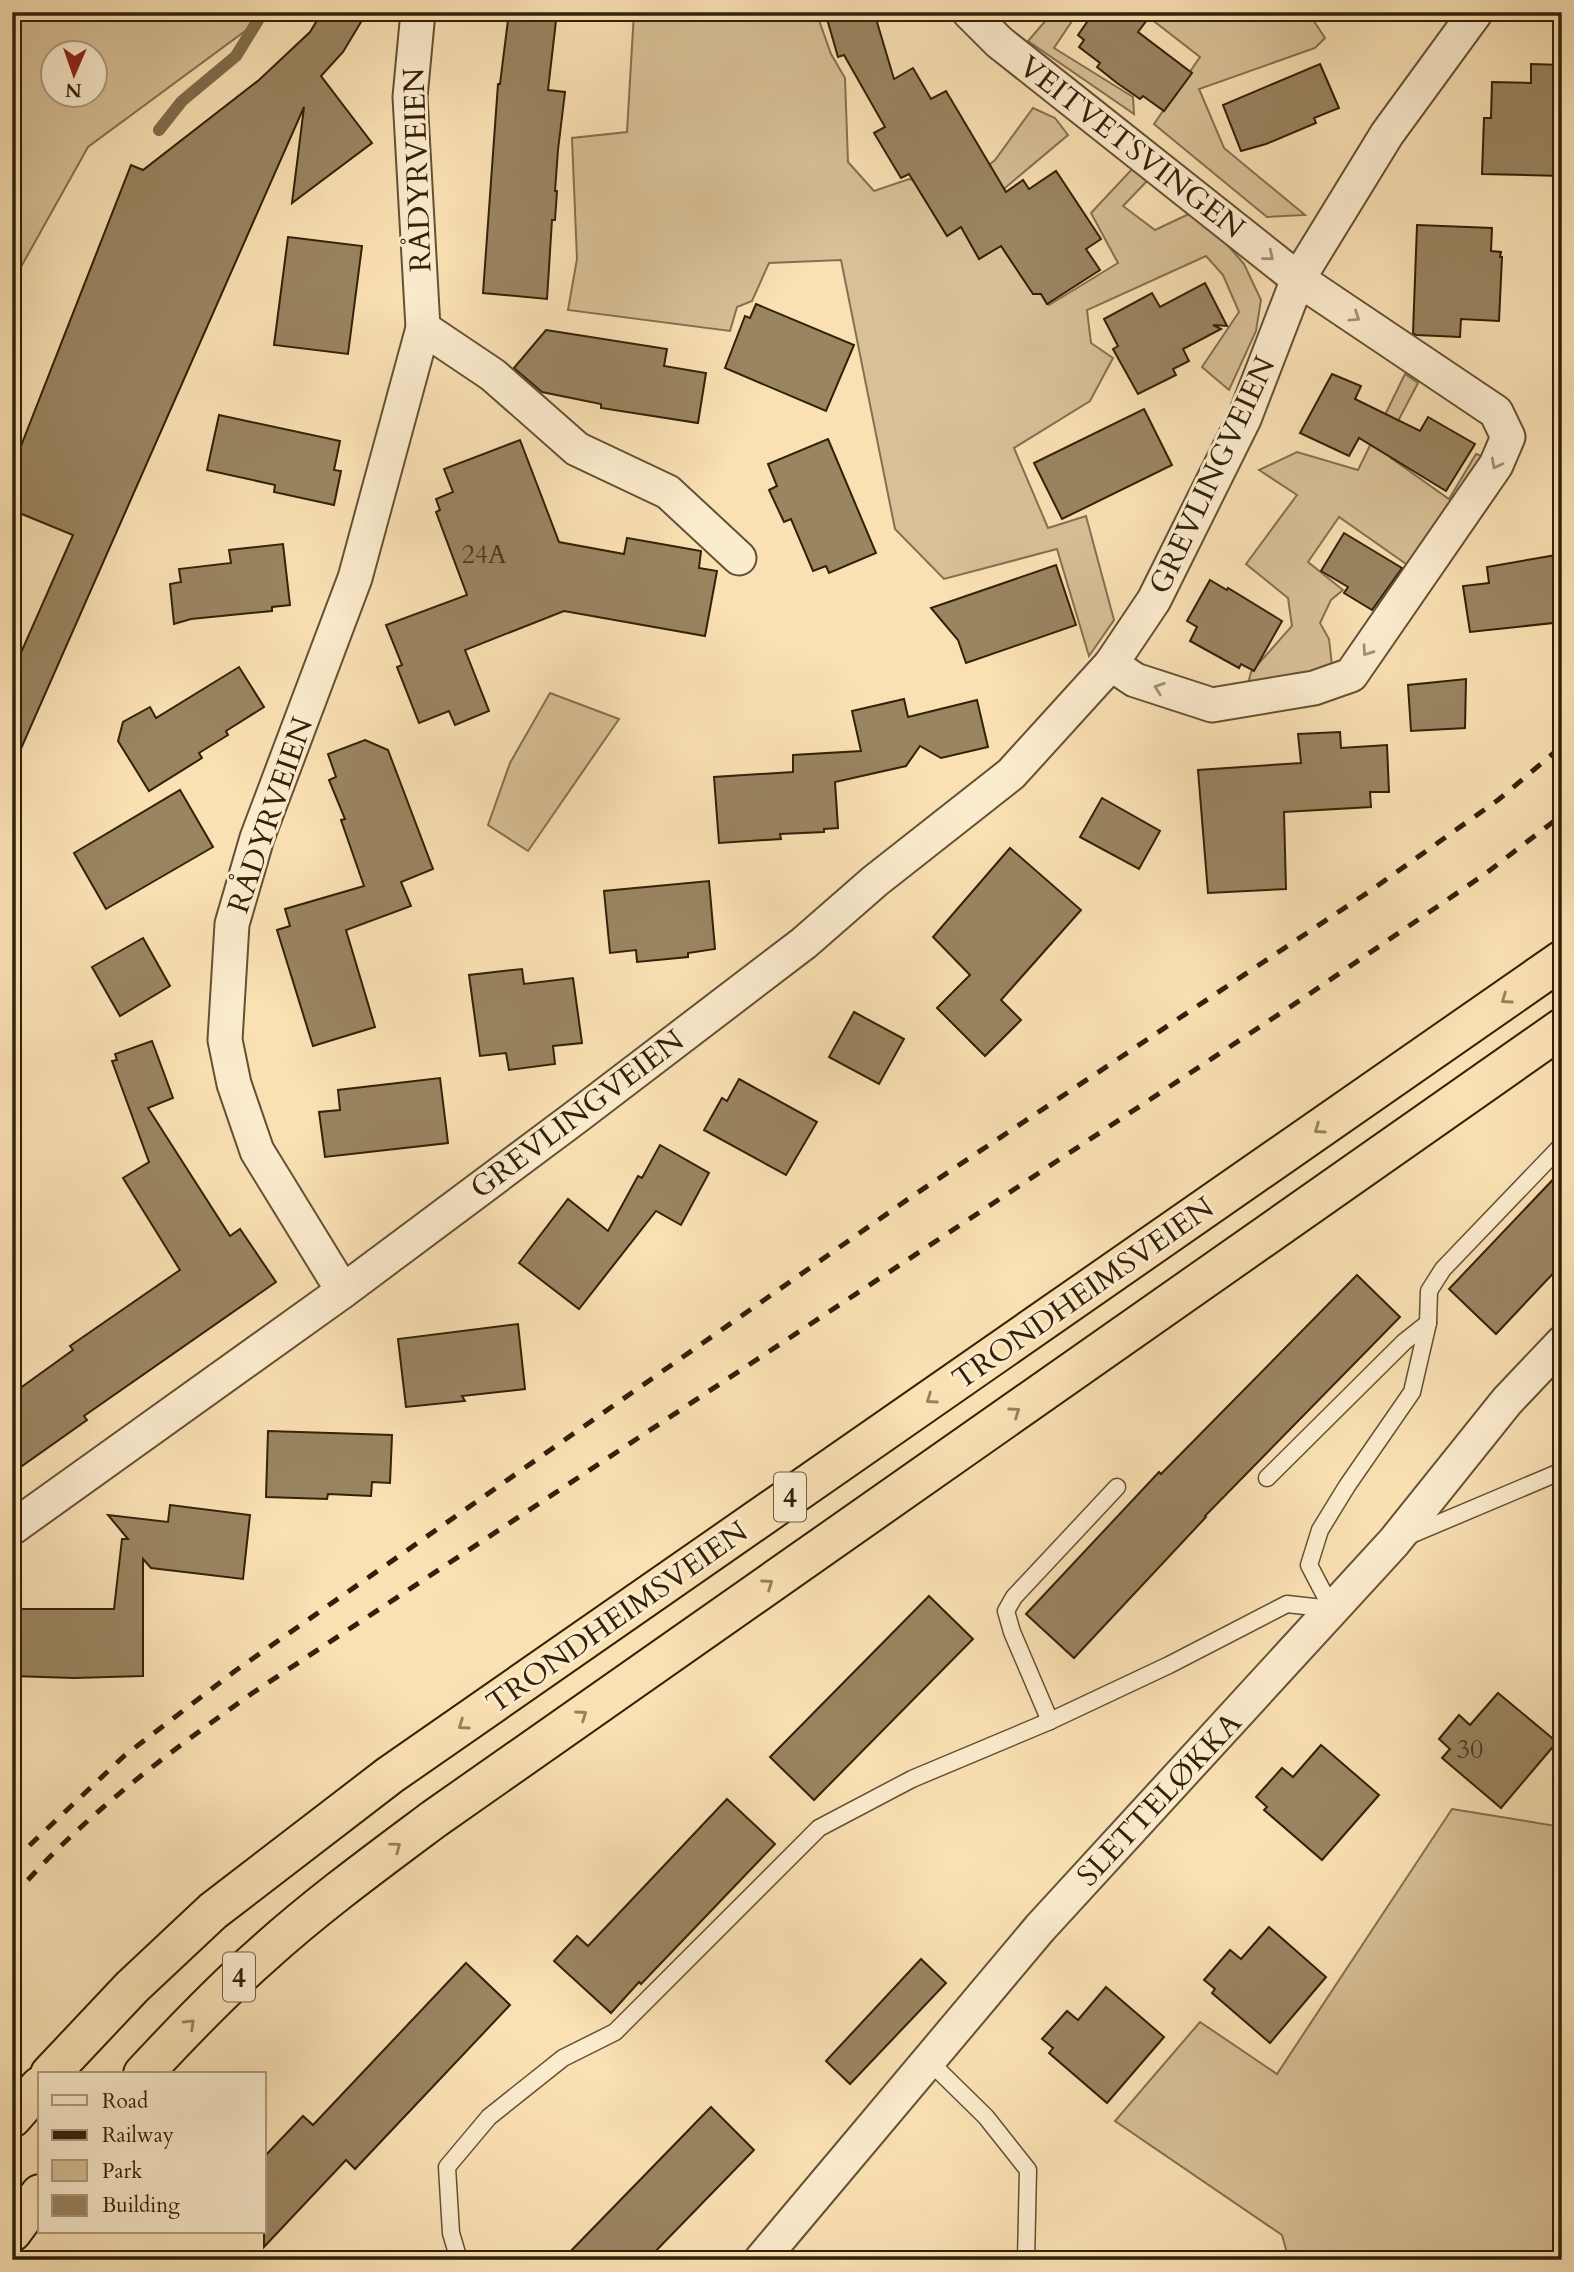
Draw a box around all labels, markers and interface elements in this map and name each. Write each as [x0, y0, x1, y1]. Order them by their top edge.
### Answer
north arrow [38, 38, 108, 108]
street label: VEITVETSVINGEN [1010, 46, 1253, 249]
street label: RÅDYRVEIEN [393, 67, 442, 273]
text: N [64, 77, 82, 103]
one-way arrow [1261, 247, 1274, 260]
one-way arrow [1347, 309, 1360, 322]
street label: GREVLINGVEIEN [1139, 349, 1286, 601]
one-way arrow [1490, 456, 1504, 469]
house number: 24A [461, 537, 507, 572]
one-way arrow [1363, 643, 1376, 656]
one-way arrow [1153, 682, 1165, 696]
street label: RÅDYRVEIEN [218, 711, 323, 919]
one-way arrow [1501, 991, 1514, 1003]
street label: GREVLINGVEIEN [462, 1020, 693, 1208]
one-way arrow [1314, 1121, 1327, 1133]
street label: TRONDHEIMSVEIEN [944, 1187, 1223, 1399]
one-way arrow [926, 1391, 939, 1403]
one-way arrow [1007, 1408, 1020, 1420]
road number: 4 [774, 1472, 806, 1522]
street label: TRONDHEIMSVEIEN [478, 1511, 757, 1723]
one-way arrow [760, 1580, 773, 1593]
street label: SLETTELØKKA [1068, 1703, 1251, 1895]
one-way arrow [574, 1711, 587, 1723]
one-way arrow [458, 1717, 471, 1729]
house number: 30 [1457, 1732, 1483, 1767]
one-way arrow [389, 1843, 401, 1855]
road number: 4 [223, 1952, 255, 2002]
one-way arrow [181, 2020, 194, 2033]
legend [38, 2072, 266, 2234]
text: Road [102, 2087, 148, 2116]
text: Railway [102, 2121, 174, 2150]
text: Park [102, 2157, 143, 2186]
text: Building [102, 2191, 180, 2220]

